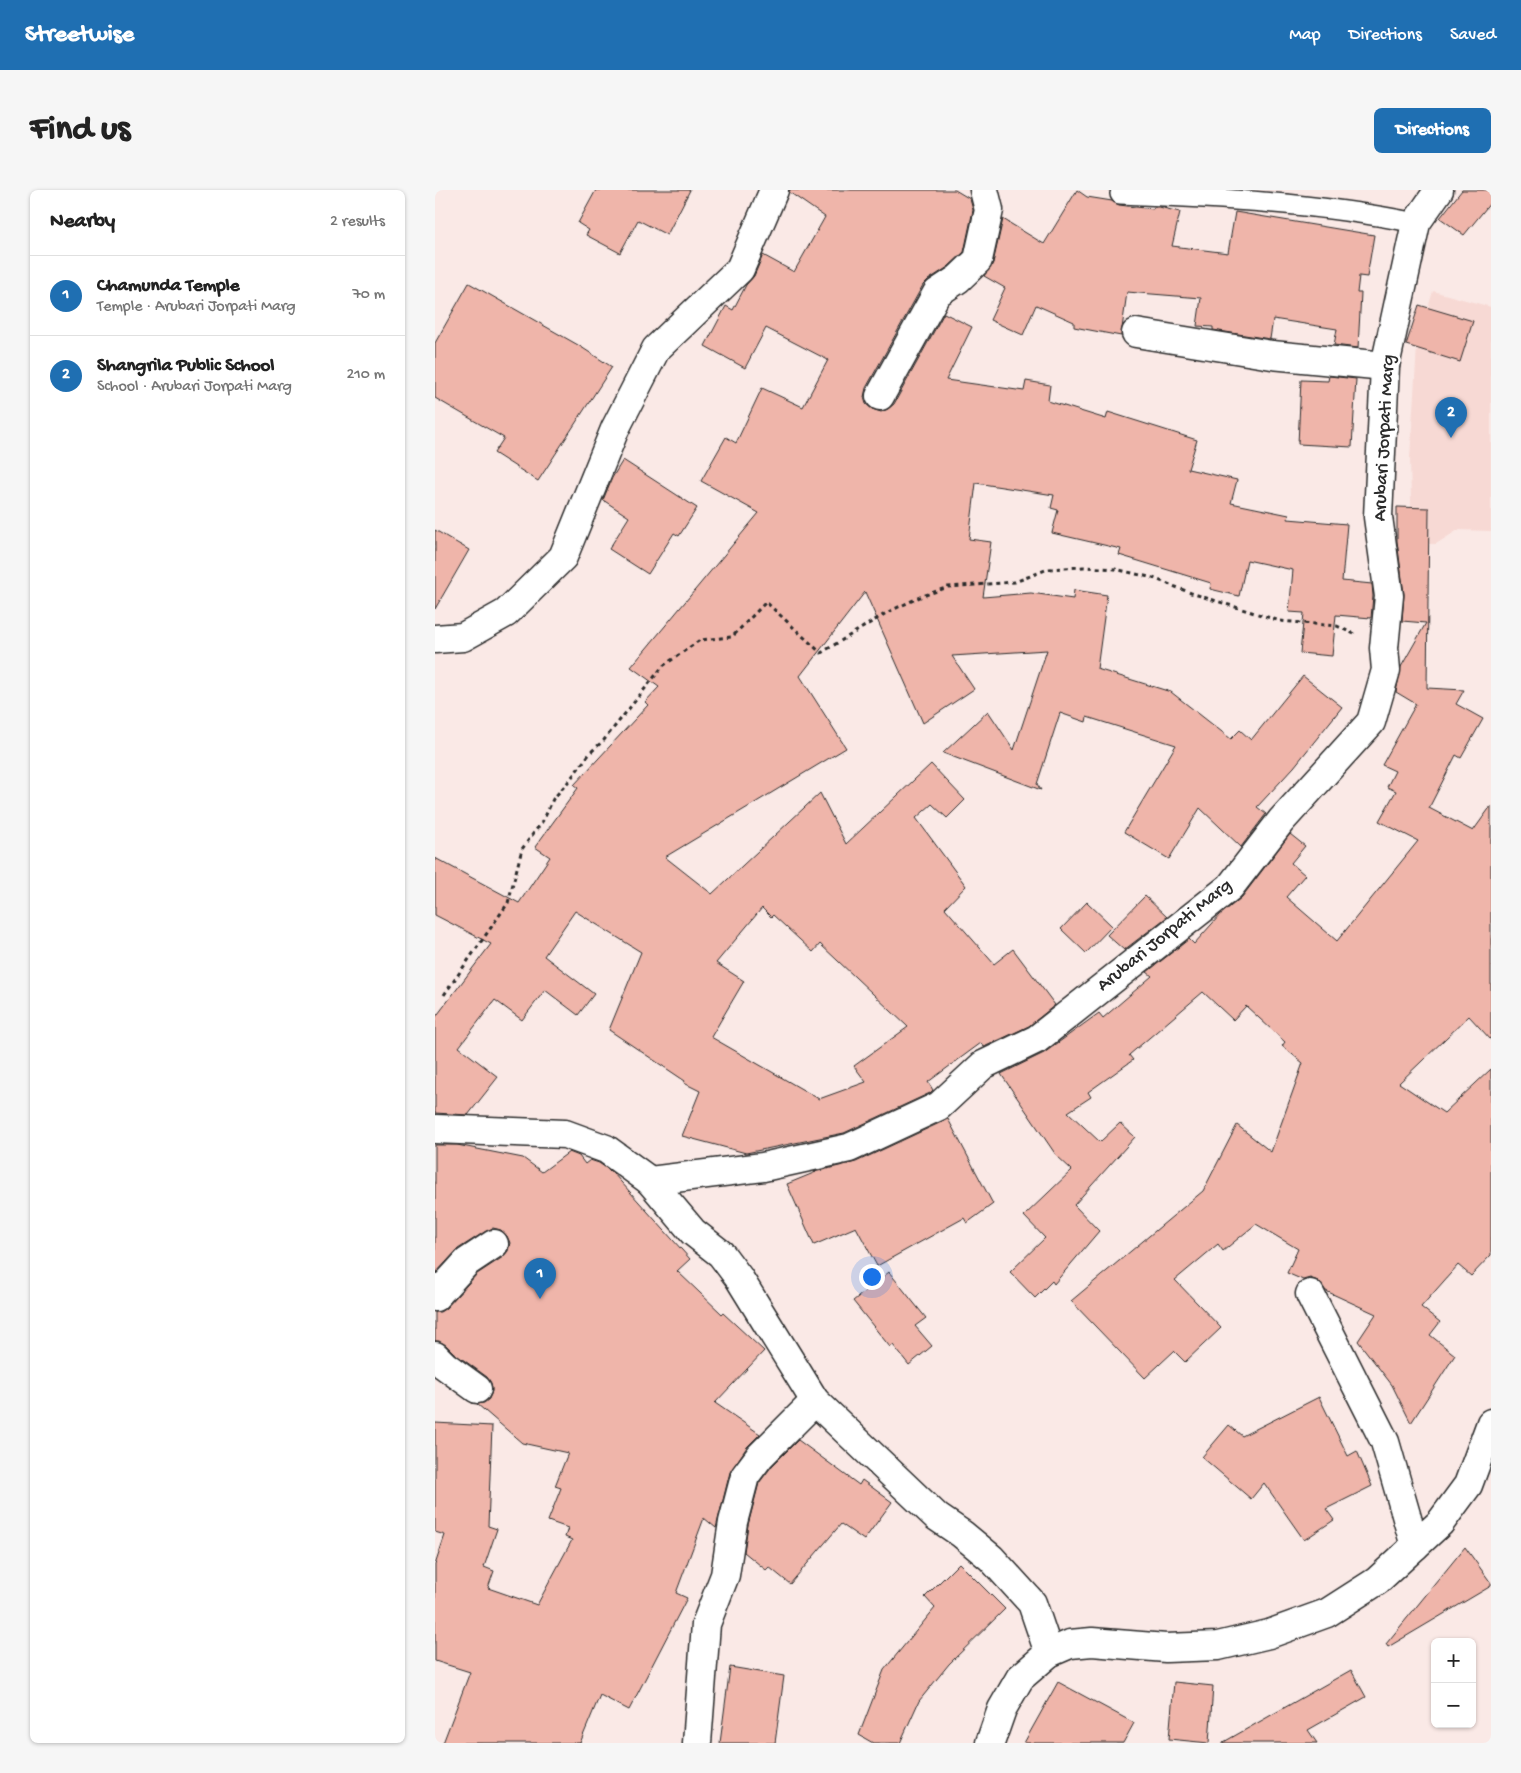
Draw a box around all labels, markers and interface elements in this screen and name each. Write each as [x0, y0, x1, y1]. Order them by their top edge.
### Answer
text: Streetwise [25, 21, 134, 50]
text: Map [1289, 25, 1321, 46]
text: Directions [1349, 25, 1422, 46]
text: Saved [1450, 25, 1496, 46]
button: Directions [1374, 108, 1491, 153]
text: Find us [30, 110, 130, 151]
text: Nearby [50, 210, 115, 235]
text: 2 results [330, 213, 385, 232]
text: Chamunda Temple [97, 275, 240, 298]
text: 1 [63, 286, 69, 305]
text: 70 m [352, 286, 385, 305]
text: Temple · Arubari Jorpati Marg [97, 298, 296, 317]
street label: Arubari Jorpati Marg [1369, 354, 1401, 522]
text: Shangrila Public School [97, 355, 275, 378]
text: 2 [62, 366, 70, 385]
text: 210 m [346, 366, 385, 385]
text: School · Arubari Jorpati Marg [97, 378, 292, 397]
pin: 2 [1435, 397, 1467, 438]
street label: Arubari Jorpati Marg [1093, 874, 1237, 997]
pin: 1 [524, 1258, 556, 1299]
your location [859, 1264, 885, 1290]
map controls [1431, 1638, 1476, 1728]
button: + [1431, 1638, 1476, 1683]
button: − [1431, 1683, 1476, 1728]

